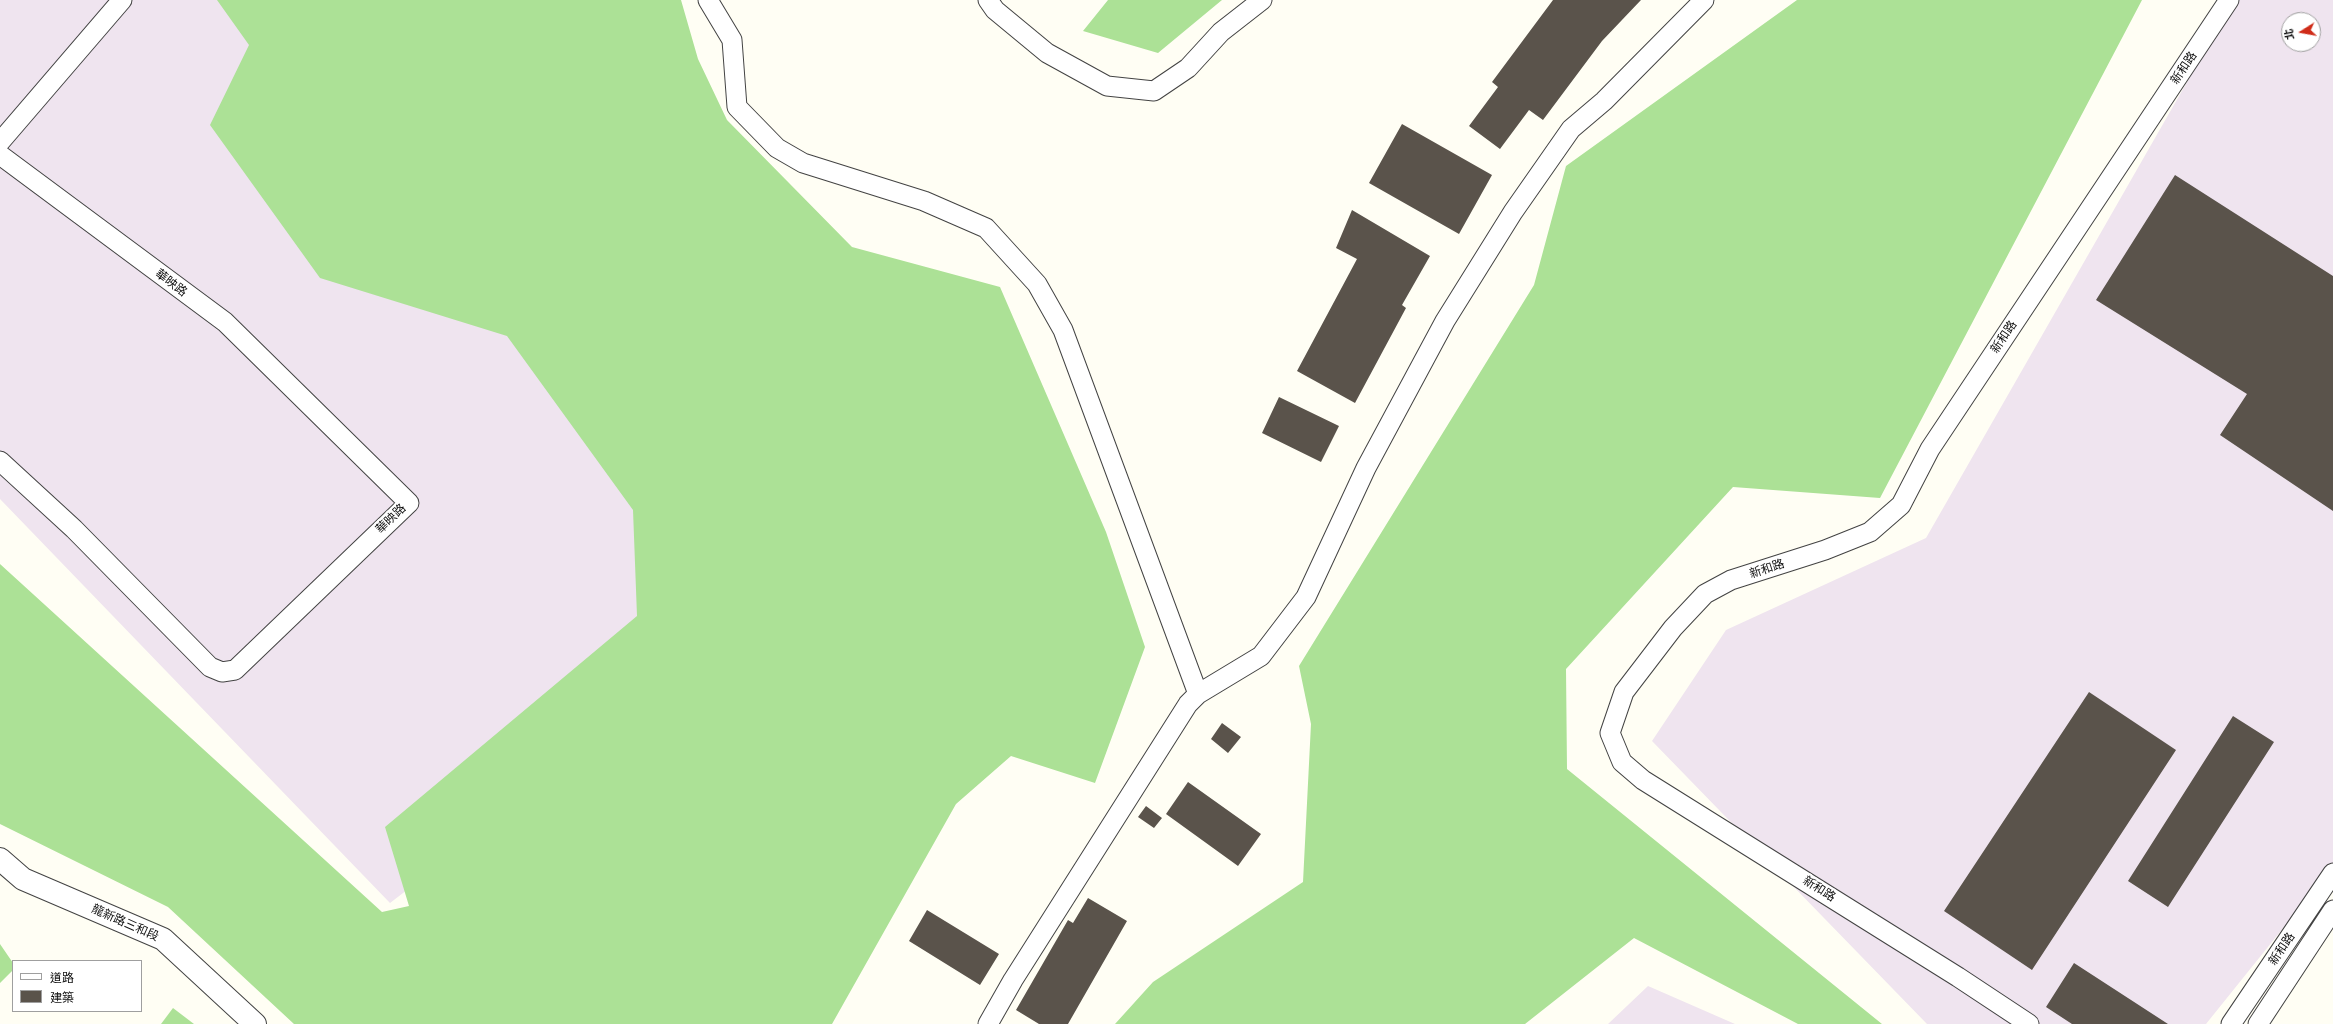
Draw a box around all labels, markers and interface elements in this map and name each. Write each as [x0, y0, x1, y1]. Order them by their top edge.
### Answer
north arrow [2281, 12, 2321, 52]
text: 北 [2282, 28, 2297, 41]
street label: 新和路 [2168, 49, 2200, 87]
street label: 華映路 [152, 266, 190, 300]
street label: 新和路 [1988, 318, 2020, 356]
street label: 華映路 [373, 501, 409, 537]
street label: 新和路 [1748, 557, 1786, 581]
street label: 新和路 [1800, 873, 1838, 905]
street label: 龍新路三和段 [89, 902, 161, 944]
street label: 新和路 [2266, 930, 2298, 968]
legend [12, 960, 142, 1012]
text: 道路 [50, 971, 74, 985]
text: 建築 [50, 991, 74, 1005]

